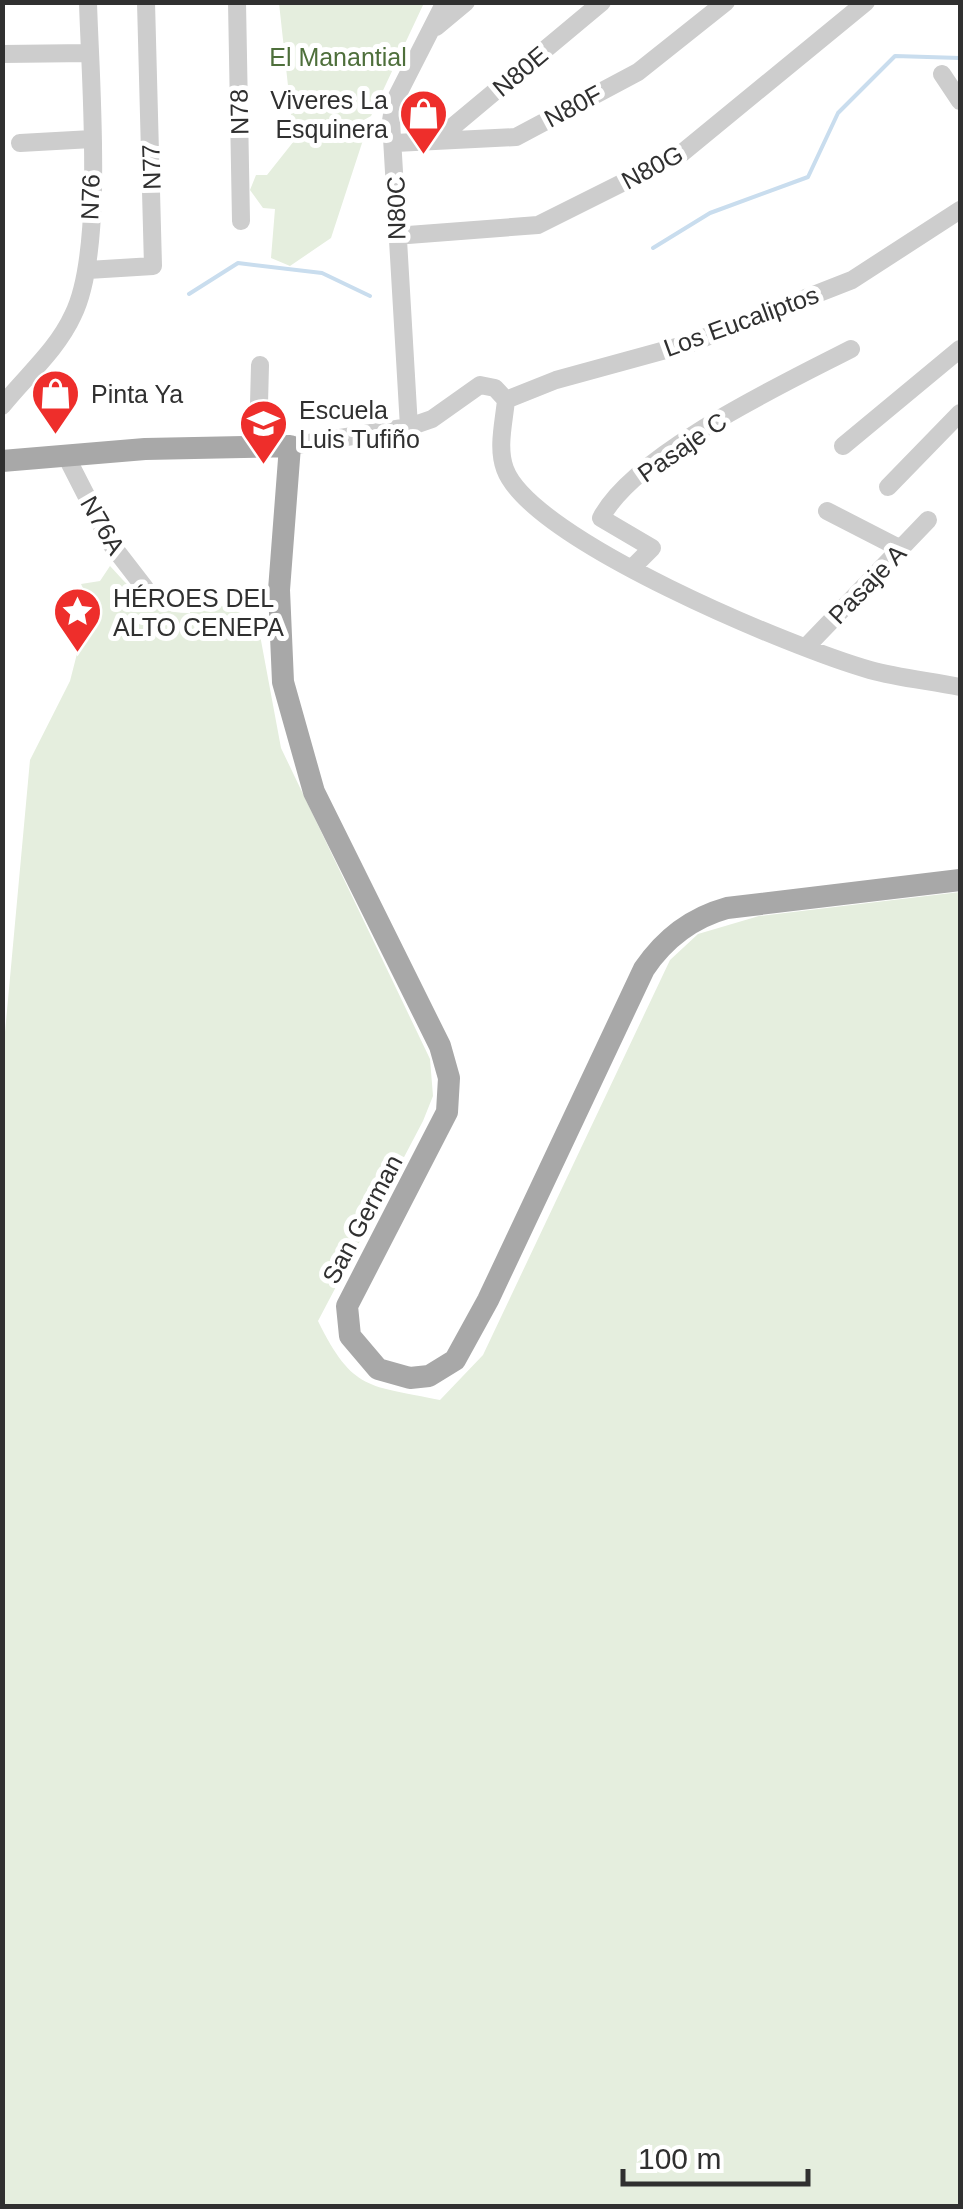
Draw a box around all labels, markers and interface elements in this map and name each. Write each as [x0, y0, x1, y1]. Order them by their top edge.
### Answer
street label: N80E [487, 40, 553, 102]
park label: El Manantial [269, 43, 407, 71]
street label: N80F [539, 79, 607, 133]
place label: Viveres La Esquinera [270, 86, 388, 143]
shop icon: Viveres La Esquinera [397, 88, 449, 156]
street label: N78 [225, 89, 253, 135]
street label: N80G [617, 139, 687, 195]
street label: N77 [136, 144, 166, 190]
street label: N76 [75, 174, 105, 220]
street label: N80C [381, 176, 411, 240]
street label: Los Eucaliptos [660, 280, 822, 362]
shop icon: Pinta Ya [30, 368, 82, 436]
place label: Pinta Ya [91, 380, 183, 408]
place label: Escuela Luis Tufiño [299, 396, 420, 453]
school or university icon: Escuela Luis Tufiño [238, 398, 290, 466]
street label: Pasaje C [632, 406, 732, 488]
street label: N76A [75, 491, 131, 559]
street label: Pasaje A [823, 539, 912, 629]
place label: HÉROES DEL ALTO CENEPA [113, 584, 284, 641]
place icon: HÉROES DEL ALTO CENEPA [52, 586, 104, 654]
street label: San German [316, 1150, 408, 1288]
scale bar [623, 2124, 808, 2186]
text: 100 m [638, 2142, 721, 2175]

